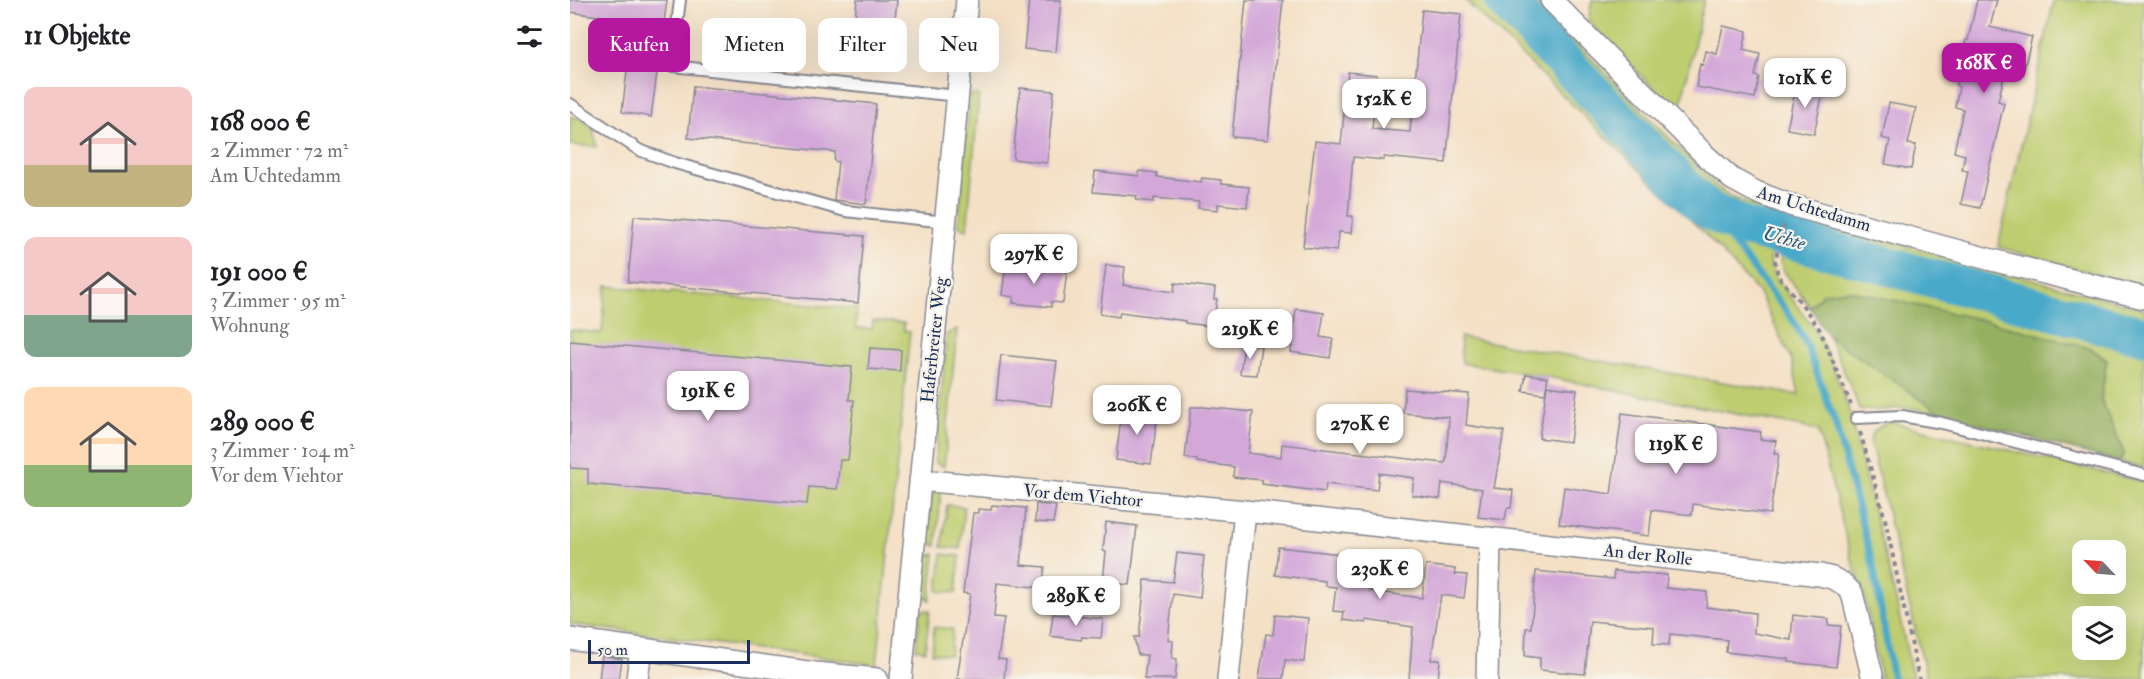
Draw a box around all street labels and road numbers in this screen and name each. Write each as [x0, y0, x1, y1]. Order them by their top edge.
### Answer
street label: Am Uchtedamm [1754, 181, 1874, 237]
street label: Haferbreiter Weg [916, 275, 952, 404]
street label: Vor dem Viehtor [1022, 479, 1144, 513]
street label: An der Rolle [1601, 539, 1694, 571]

